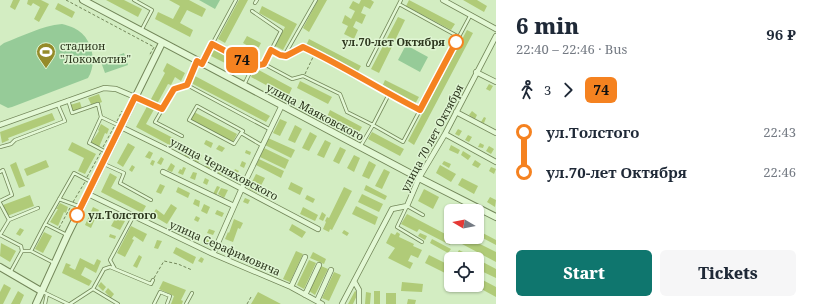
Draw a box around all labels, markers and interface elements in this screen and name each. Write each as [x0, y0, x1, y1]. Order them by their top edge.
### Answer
text: 6 min [516, 10, 579, 40]
text: 96 ₽ [766, 24, 796, 44]
place label: ул.70-лет Октября [342, 34, 445, 49]
marker: ул.70-лет Октября [448, 34, 464, 50]
place label: стадион "Локомотив" [60, 38, 131, 66]
text: 22:40 – 22:46 · Bus [516, 40, 627, 58]
sports icon: стадион "Локомотив" [35, 41, 57, 69]
line badge: 74 [224, 47, 260, 73]
text: 74 [234, 50, 250, 69]
street label: улица Маяковского [264, 79, 367, 144]
icon: walk [516, 79, 538, 101]
icon: forward [557, 79, 579, 101]
text: 74 [593, 80, 609, 99]
street label: улица 70 лет Октября [397, 81, 466, 194]
text: 3 [544, 81, 551, 99]
text: ул.Толстого [546, 122, 639, 142]
text: 22:43 [763, 123, 796, 141]
street label: улица Черняховского [168, 134, 281, 203]
text: ул.70-лет Октября [546, 162, 687, 182]
text: 22:46 [763, 163, 796, 181]
north arrow [444, 204, 484, 244]
map controls [444, 204, 484, 292]
marker: ул.Толстого [69, 207, 85, 223]
place label: ул.Толстого [88, 207, 157, 222]
street label: улица Серафимовича [167, 216, 283, 279]
button: Start [516, 250, 652, 296]
button: Tickets [660, 250, 796, 296]
button: locate [444, 252, 484, 292]

